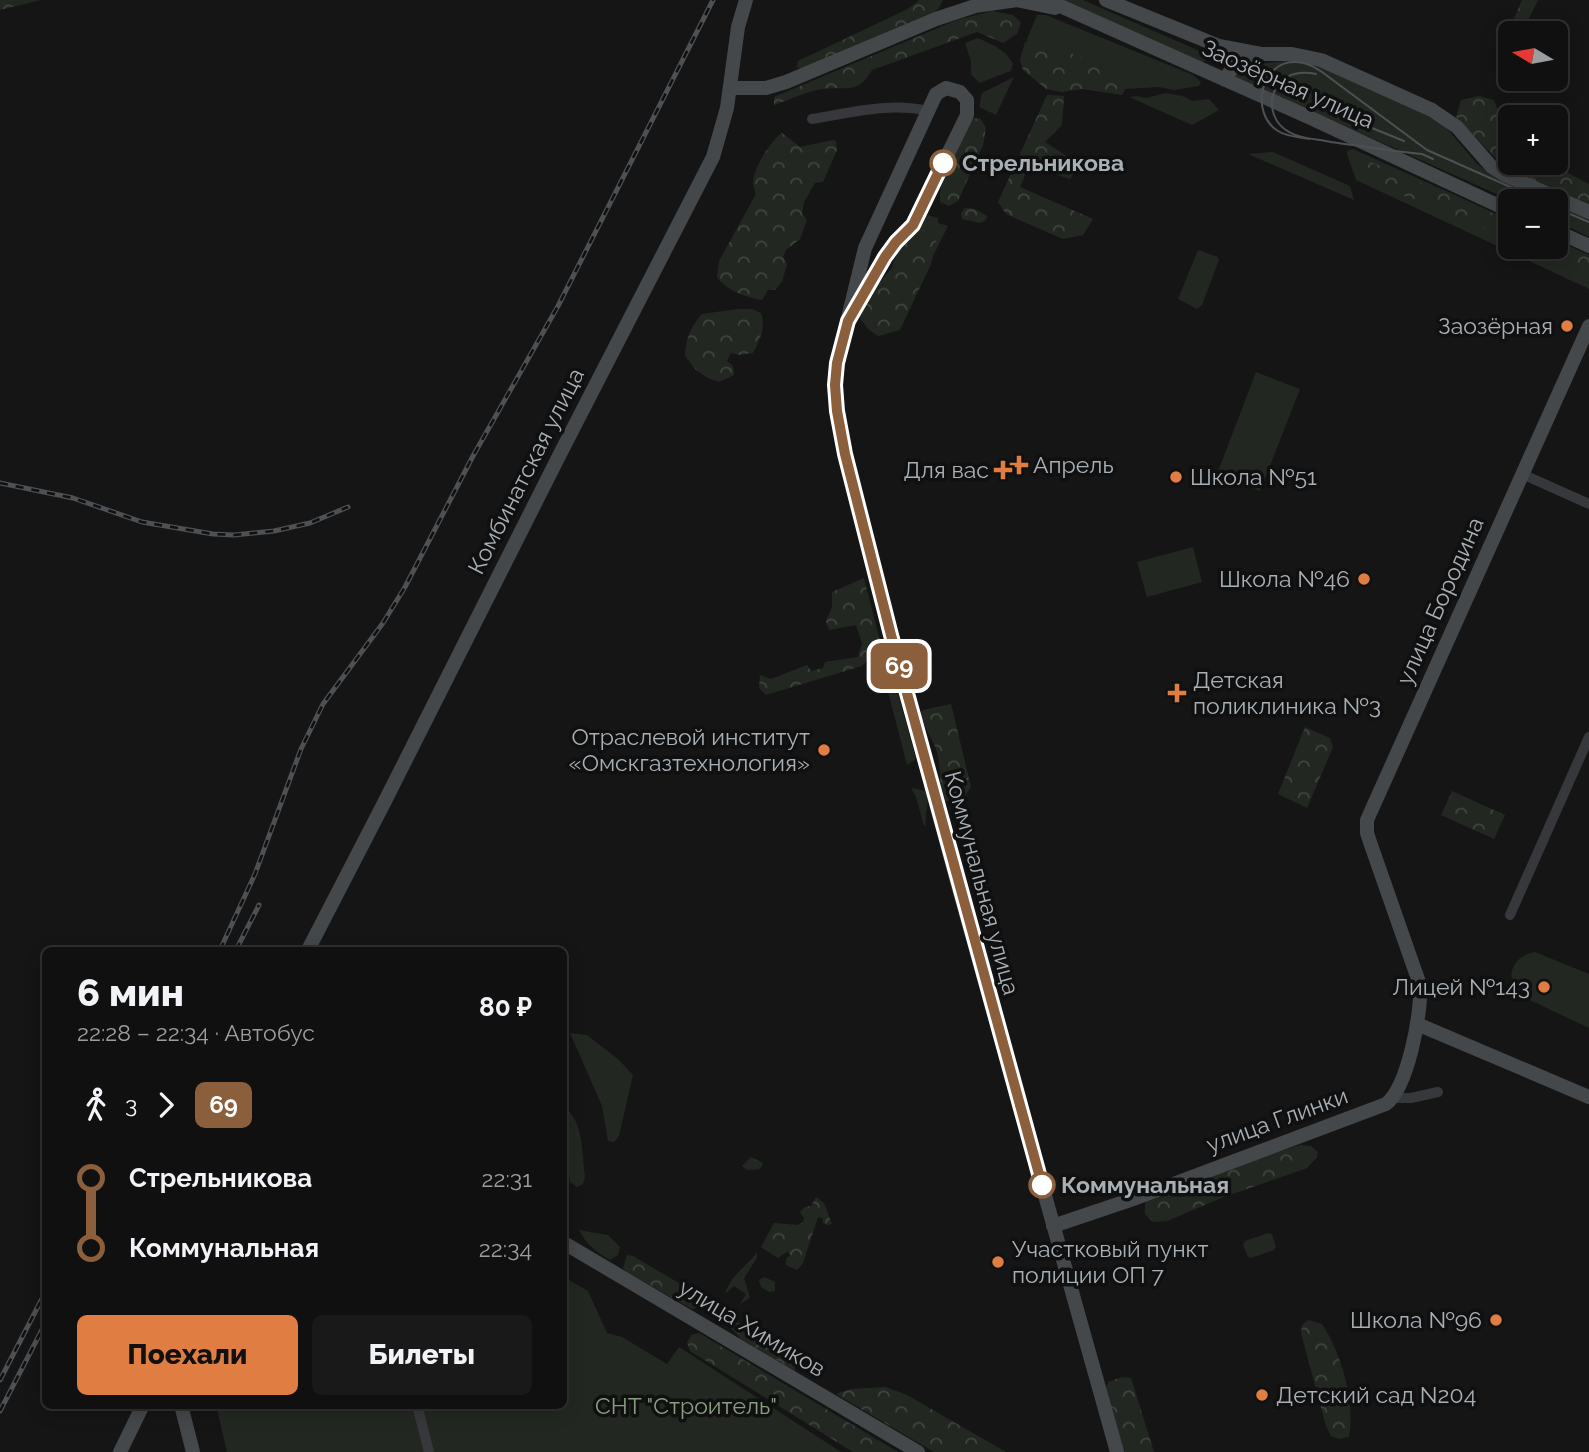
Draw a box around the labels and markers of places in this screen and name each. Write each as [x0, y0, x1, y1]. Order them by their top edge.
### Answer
place label: Стрельникова [962, 149, 1124, 176]
marker: Стрельникова [930, 150, 956, 176]
place label: Заозёрная [1438, 312, 1553, 339]
marker: Заозёрная [1559, 318, 1575, 334]
place label: Апрель [1033, 451, 1114, 478]
place label: Для вас [903, 456, 989, 483]
marker: Апрель [1011, 457, 1027, 473]
marker: Для вас [995, 462, 1011, 478]
place label: Школа №51 [1190, 463, 1317, 490]
marker: Школа №51 [1168, 469, 1184, 485]
place label: Школа №46 [1219, 565, 1350, 592]
marker: Школа №46 [1356, 571, 1372, 587]
place label: Детская поликлиника №3 [1193, 666, 1381, 719]
marker: Детская поликлиника №3 [1167, 683, 1187, 703]
place label: Отраслевой институт «Омскгазтехнология» [569, 723, 810, 776]
marker: Отраслевой институт «Омскгазтехнология» [816, 742, 832, 758]
place label: Лицей №143 [1392, 973, 1530, 1000]
marker: Лицей №143 [1536, 979, 1552, 995]
place label: Коммунальная [1061, 1171, 1229, 1198]
marker: Коммунальная [1029, 1172, 1055, 1198]
place label: Участковый пункт полиции ОП 7 [1012, 1235, 1209, 1288]
marker: Участковый пункт полиции ОП 7 [990, 1254, 1006, 1270]
place label: Школа №96 [1350, 1306, 1482, 1333]
marker: Школа №96 [1488, 1312, 1504, 1328]
place label: Детский сад N204 [1276, 1381, 1476, 1408]
marker: Детский сад N204 [1254, 1387, 1270, 1403]

